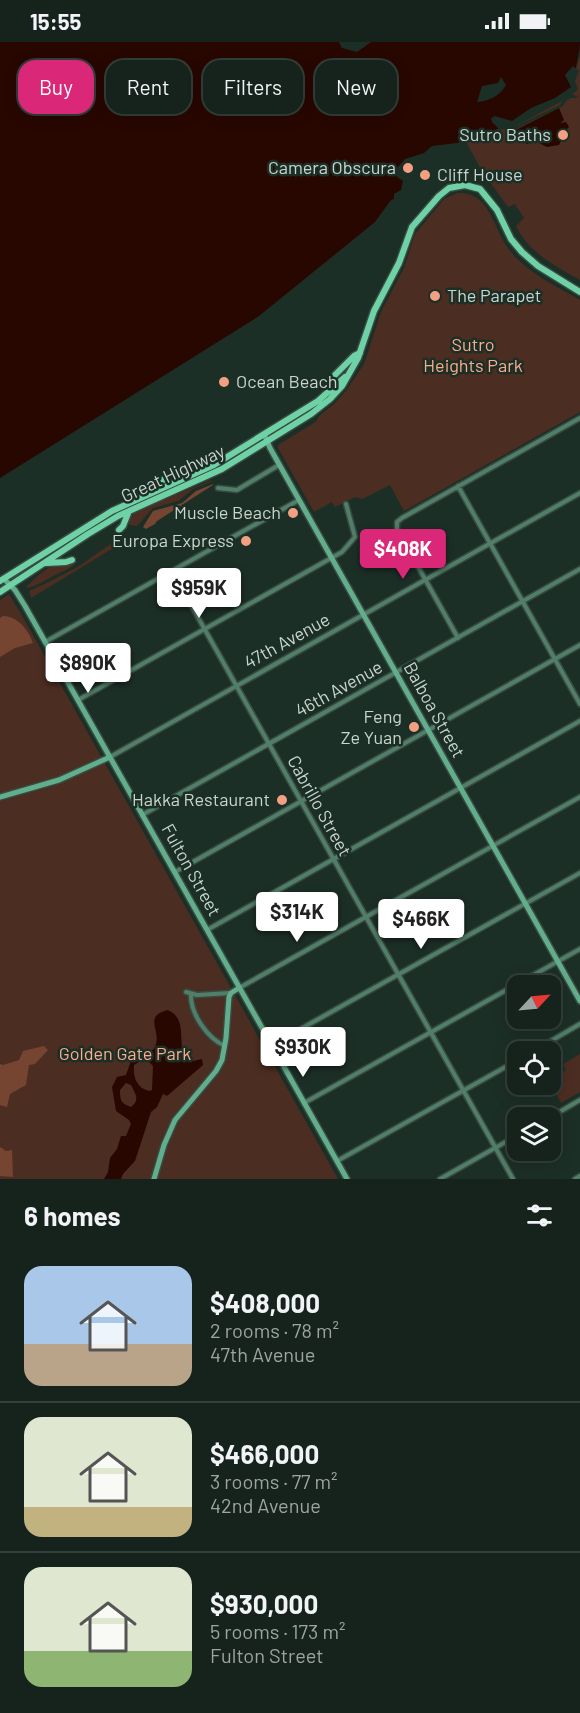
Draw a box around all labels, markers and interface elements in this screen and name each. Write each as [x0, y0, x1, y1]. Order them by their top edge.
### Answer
text: 15:55 [30, 8, 81, 34]
chip: Buy [18, 60, 94, 114]
chip: Rent [106, 60, 191, 114]
chip: Filters [203, 60, 303, 114]
chip: New [315, 60, 397, 114]
place label: Sutro Baths [459, 123, 551, 145]
marker: Sutro Baths [556, 128, 570, 142]
place label: Camera Obscura [268, 156, 396, 178]
marker: Camera Obscura [401, 161, 415, 175]
place label: Cliff House [437, 163, 523, 185]
marker: Cliff House [418, 168, 432, 182]
place label: The Parapet [447, 284, 541, 306]
marker: The Parapet [428, 289, 442, 303]
park label: Sutro Heights Park [423, 333, 523, 376]
place label: Ocean Beach [236, 370, 338, 392]
marker: Ocean Beach [217, 375, 231, 389]
street label: Great Highway [117, 439, 228, 507]
place label: Muscle Beach [174, 501, 281, 523]
marker: Muscle Beach [286, 506, 300, 520]
place label: Europa Express [112, 529, 234, 551]
pin: $408K [361, 529, 445, 580]
marker: Europa Express [239, 534, 253, 548]
text: $408K [374, 536, 432, 560]
pin: $959K [157, 568, 241, 619]
text: $959K [171, 575, 227, 599]
street label: 47th Avenue [240, 607, 333, 673]
pin: $890K [46, 643, 130, 694]
text: $890K [60, 650, 116, 674]
street label: 46th Avenue [291, 655, 386, 721]
street label: Balboa Street [400, 658, 470, 761]
place label: Feng Ze Yuan [341, 705, 402, 748]
marker: Feng Ze Yuan [407, 720, 421, 734]
street label: Cabrillo Street [283, 751, 357, 860]
place label: Hakka Restaurant [132, 788, 270, 810]
marker: Hakka Restaurant [275, 793, 289, 807]
street label: Fulton Street [157, 819, 226, 920]
pin: $314K [255, 892, 339, 943]
text: $314K [270, 899, 324, 923]
pin: $466K [379, 899, 463, 950]
text: $466K [392, 906, 450, 930]
north arrow [507, 975, 561, 1029]
map controls [507, 975, 561, 1161]
pin: $930K [261, 1027, 345, 1078]
text: $930K [275, 1034, 331, 1058]
button: locate [507, 1041, 561, 1095]
park label: Golden Gate Park [59, 1042, 191, 1064]
button: layers [507, 1107, 561, 1161]
icon: filters [523, 1199, 556, 1232]
text: 6 homes [24, 1200, 121, 1231]
text: $408,000 [210, 1287, 320, 1318]
icon: home [72, 1290, 144, 1362]
text: 2 rooms · 78 m² [210, 1318, 339, 1342]
text: 47th Avenue [210, 1342, 316, 1366]
text: $466,000 [210, 1438, 319, 1469]
icon: home [72, 1441, 144, 1513]
text: 3 rooms · 77 m² [210, 1469, 338, 1493]
text: 42nd Avenue [210, 1493, 321, 1517]
text: $930,000 [210, 1588, 318, 1619]
icon: home [72, 1591, 144, 1663]
text: 5 rooms · 173 m² [210, 1619, 345, 1643]
text: Fulton Street [210, 1643, 324, 1667]

